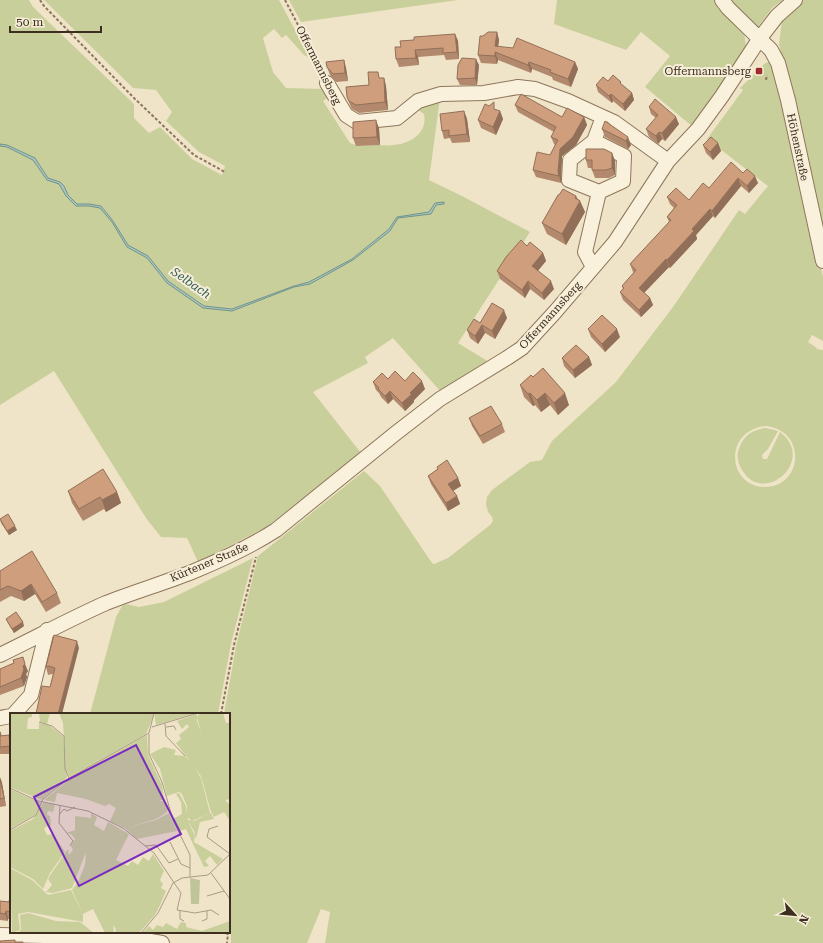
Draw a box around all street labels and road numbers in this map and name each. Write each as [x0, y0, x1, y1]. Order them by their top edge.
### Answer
street label: Offermannsberg [293, 24, 344, 107]
street label: Höhenstraße [784, 112, 811, 182]
street label: Offermannsberg [517, 278, 585, 352]
street label: Kürtener Straße [168, 540, 250, 585]

